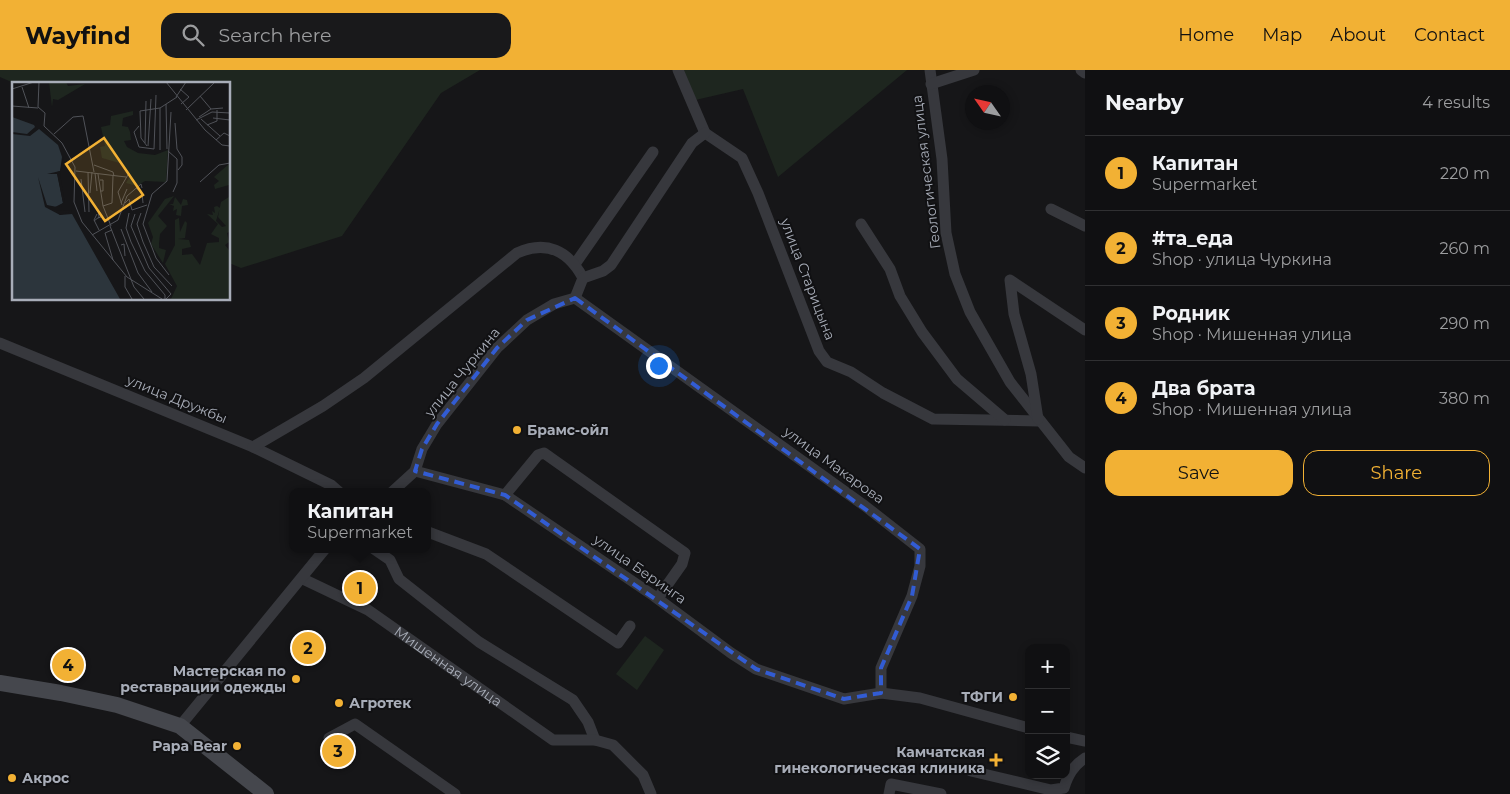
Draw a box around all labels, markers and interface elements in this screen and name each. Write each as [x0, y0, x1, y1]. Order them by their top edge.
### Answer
search box [161, 13, 511, 58]
text: Wayfind [25, 21, 131, 50]
icon: search [179, 21, 207, 49]
text: Search here [219, 24, 332, 47]
text: Home [1178, 24, 1234, 46]
text: Map [1262, 24, 1302, 46]
text: About [1330, 24, 1386, 46]
text: Contact [1414, 24, 1485, 46]
inset map [12, 82, 230, 300]
north arrow [965, 85, 1010, 130]
text: Nearby [1105, 90, 1184, 115]
text: 4 results [1422, 93, 1490, 112]
street label: Геологическая улица [908, 94, 944, 250]
text: Капитан [1152, 152, 1238, 175]
text: 1 [1118, 164, 1124, 183]
text: 220 m [1440, 164, 1490, 183]
text: Supermarket [1152, 175, 1258, 194]
street label: улица Старицына [776, 214, 840, 343]
text: #та_еда [1152, 227, 1233, 250]
text: 2 [1116, 239, 1126, 258]
text: 260 m [1439, 239, 1490, 258]
text: Shop · улица Чуркина [1152, 250, 1332, 269]
text: Родник [1152, 302, 1230, 325]
text: 3 [1116, 314, 1126, 333]
text: 290 m [1439, 314, 1490, 333]
street label: улица Чуркина [420, 324, 504, 421]
text: Shop · Мишенная улица [1152, 325, 1352, 344]
your location [646, 353, 672, 379]
street label: улица Дружбы [123, 370, 230, 427]
text: Два брата [1152, 377, 1255, 400]
text: 4 [1115, 389, 1127, 408]
text: 380 m [1439, 389, 1490, 408]
text: Shop · Мишенная улица [1152, 400, 1352, 419]
place label: Брамс-ойл [527, 421, 609, 439]
street label: улица Макарова [779, 422, 888, 508]
marker: Брамс-ойл [511, 424, 523, 436]
button: Save [1105, 450, 1293, 496]
button: Share [1303, 450, 1490, 496]
popup [289, 488, 431, 553]
text: Капитан [307, 500, 394, 523]
text: Supermarket [307, 523, 413, 542]
street label: улица Беринга [589, 530, 690, 608]
pin: 1 [344, 569, 376, 607]
street label: Мишенная улица [391, 622, 506, 710]
pin: 2 [292, 629, 324, 667]
map controls [1025, 644, 1070, 779]
button: + [1025, 644, 1070, 689]
pin: 4 [52, 646, 84, 684]
place label: Мастерская по реставрации одежды [120, 662, 286, 696]
marker: Мастерская по реставрации одежды [290, 673, 302, 685]
place label: ТФГИ [961, 688, 1003, 706]
button: − [1025, 689, 1070, 734]
marker: ТФГИ [1007, 691, 1019, 703]
place label: Агротек [349, 694, 411, 712]
marker: Агротек [333, 697, 345, 709]
pin: 3 [322, 732, 354, 770]
button: layers [1025, 734, 1070, 779]
place label: Papa Bear [152, 737, 227, 755]
marker: Papa Bear [231, 740, 243, 752]
place label: Камчатская гинекологическая клиника [774, 743, 985, 777]
marker: Камчатская гинекологическая клиника [989, 753, 1003, 767]
place label: Акрос [22, 769, 70, 787]
marker: Акрос [6, 772, 18, 784]

